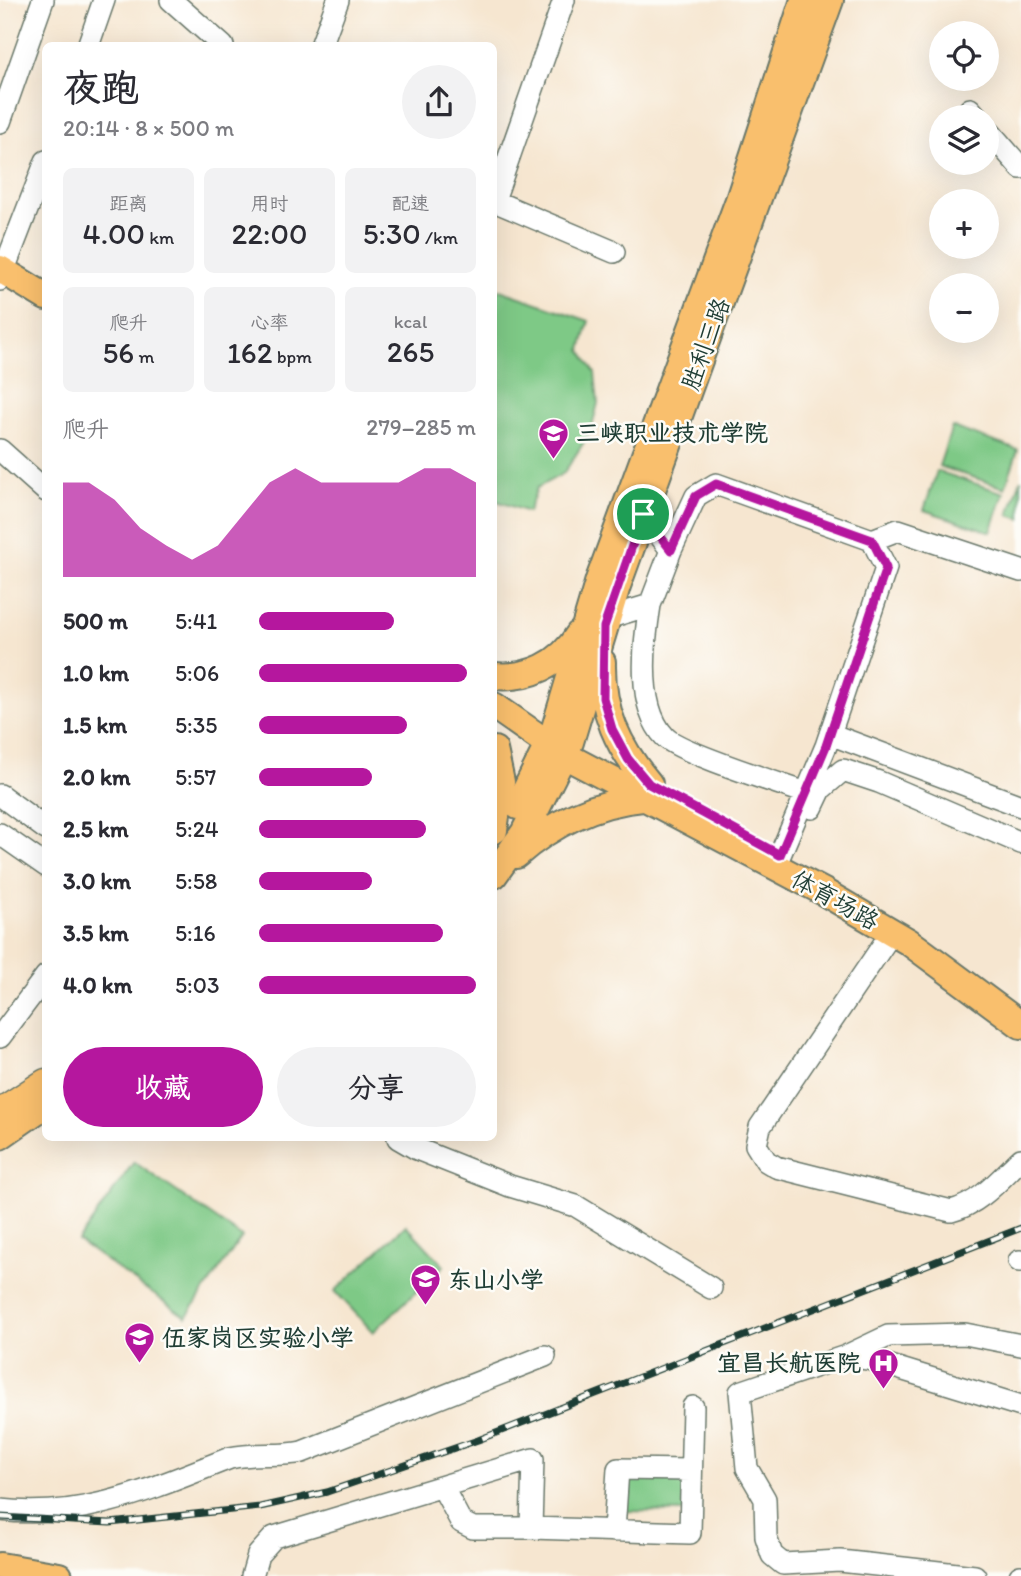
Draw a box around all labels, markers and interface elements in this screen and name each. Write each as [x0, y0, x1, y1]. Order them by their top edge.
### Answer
map controls [929, 21, 999, 343]
button: locate [929, 21, 999, 91]
text: 夜跑 [63, 65, 139, 111]
button: share [402, 65, 476, 139]
button: layers [929, 105, 999, 175]
text: 20:14 · 8 × 500 m [63, 114, 234, 142]
button: + [929, 189, 999, 259]
text: 距离 [109, 192, 148, 215]
text: 用时 [250, 192, 289, 215]
text: 配速 [391, 192, 430, 215]
text: 4.00 [83, 215, 145, 252]
text: 22:00 [232, 215, 307, 252]
text: 5:30 [363, 215, 421, 252]
text: km [145, 226, 174, 249]
text: /km [421, 226, 458, 249]
button: − [929, 273, 999, 343]
street label: 胜利三路 [675, 294, 736, 394]
text: kcal [394, 310, 427, 333]
text: 爬升 [109, 311, 148, 334]
text: 心率 [250, 311, 289, 334]
text: 265 [387, 333, 434, 370]
text: 56 [103, 334, 134, 371]
text: 162 [227, 334, 273, 371]
text: m [134, 345, 154, 368]
text: bpm [273, 345, 312, 368]
text: 279–285 m [366, 413, 476, 441]
text: 爬升 [63, 415, 109, 443]
school or university icon: 三峡职业技术学院 [536, 416, 570, 460]
place label: 三峡职业技术学院 [576, 418, 768, 447]
pin [613, 484, 673, 544]
icon: arrive [624, 495, 662, 533]
text: 500 m [63, 607, 128, 635]
text: 5:41 [175, 607, 217, 635]
text: 1.0 km [63, 659, 129, 687]
text: 5:06 [175, 659, 219, 687]
text: 1.5 km [63, 711, 127, 739]
text: 5:35 [175, 711, 217, 739]
text: 2.0 km [63, 763, 131, 791]
text: 5:57 [175, 763, 216, 791]
text: 2.5 km [63, 815, 128, 843]
text: 5:24 [175, 815, 219, 843]
street label: 体育场路 [786, 864, 884, 936]
text: 3.0 km [63, 867, 131, 895]
text: 5:58 [175, 867, 217, 895]
text: 3.5 km [63, 919, 129, 947]
text: 5:16 [175, 919, 216, 947]
text: 4.0 km [63, 971, 132, 999]
text: 5:03 [175, 971, 219, 999]
button: 收藏 [63, 1047, 263, 1127]
button: 分享 [277, 1047, 476, 1127]
school or university icon: 东山小学 [408, 1263, 442, 1307]
place label: 东山小学 [448, 1265, 544, 1294]
school or university icon: 伍家岗区实验小学 [122, 1321, 156, 1365]
place label: 伍家岗区实验小学 [162, 1323, 354, 1352]
hospital icon: 宜昌长航医院 [867, 1346, 901, 1390]
place label: 宜昌长航医院 [717, 1348, 861, 1377]

